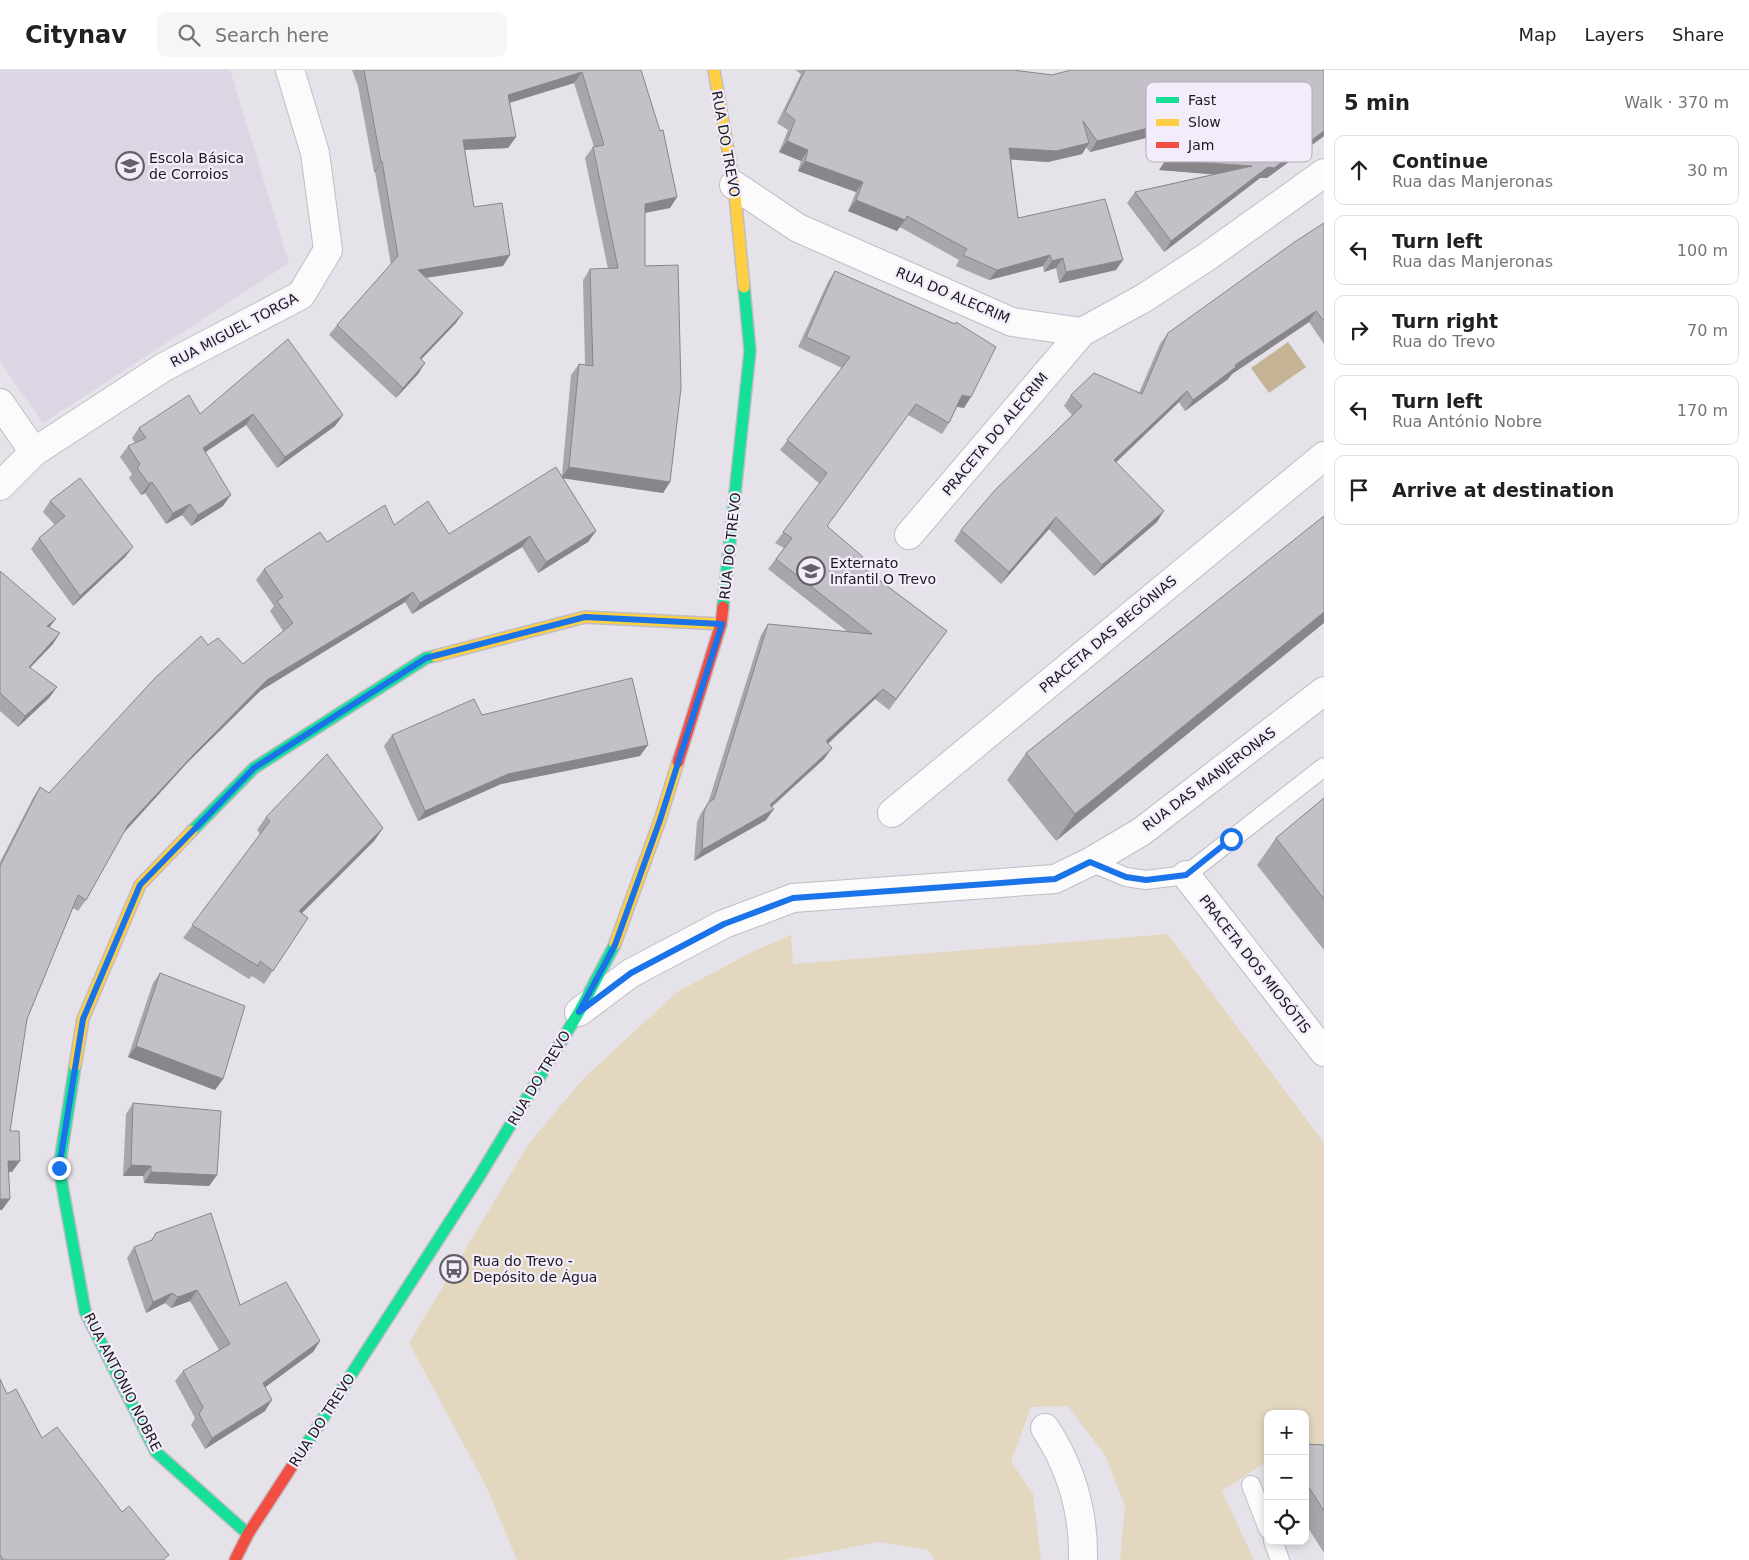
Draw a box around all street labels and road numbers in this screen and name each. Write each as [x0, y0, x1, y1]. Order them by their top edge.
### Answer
street label: RUA DO TREVO [709, 90, 743, 198]
street label: RUA DO ALECRIM [894, 264, 1012, 326]
street label: RUA MIGUEL TORGA [167, 289, 301, 370]
street label: PRACETA DO ALECRIM [939, 369, 1051, 499]
street label: RUA DO TREVO [716, 492, 744, 600]
street label: PRACETA DAS BEGÓNIAS [1036, 571, 1180, 696]
street label: RUA DAS MANJERONAS [1139, 724, 1279, 834]
street label: PRACETA DOS MIOSÓTIS [1196, 891, 1315, 1036]
street label: RUA DO TREVO [504, 1028, 574, 1128]
street label: RUA ANTÓNIO NOBRE [81, 1310, 166, 1454]
street label: RUA DO TREVO [286, 1370, 358, 1470]

